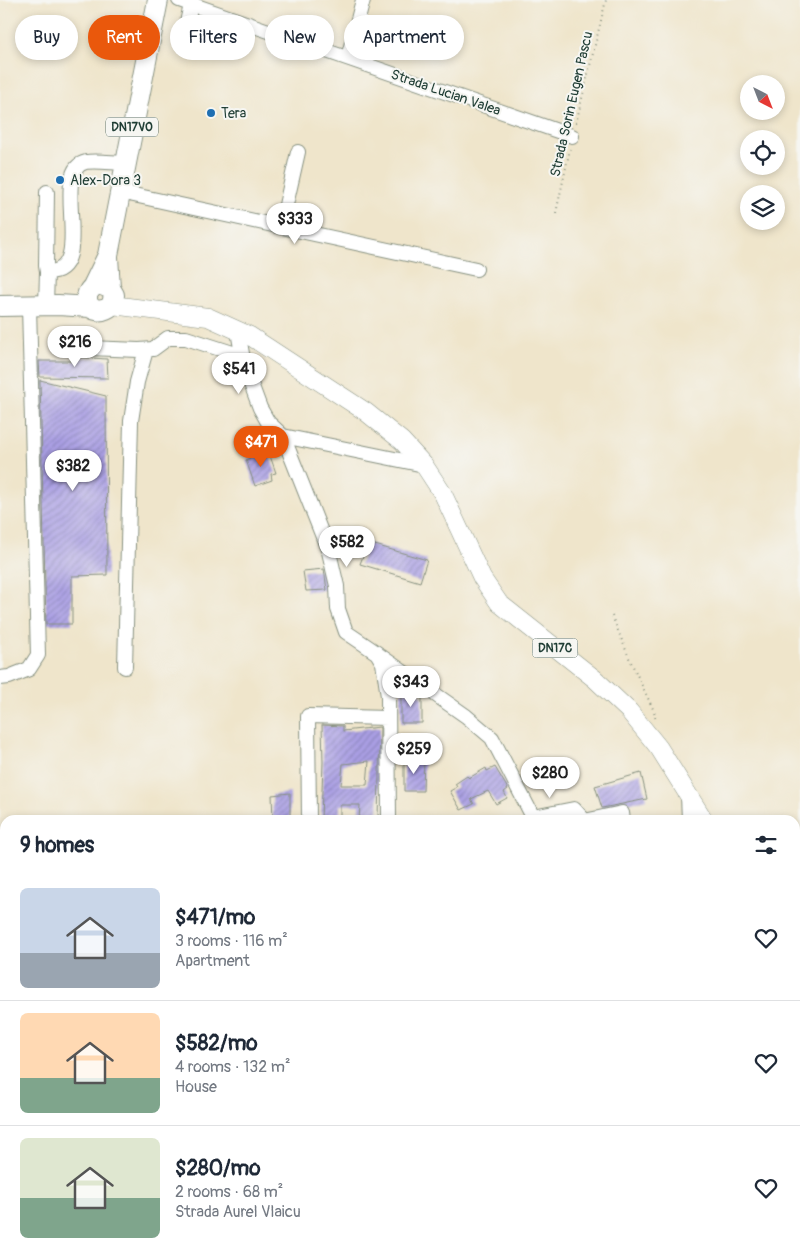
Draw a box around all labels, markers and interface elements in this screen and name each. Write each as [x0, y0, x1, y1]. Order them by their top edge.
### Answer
chip: Buy [15, 15, 78, 60]
chip: Rent [88, 15, 160, 60]
chip: Filters [170, 15, 255, 60]
chip: New [265, 15, 334, 60]
chip: Apartment [344, 15, 464, 60]
street label: Strada Sorin Eugen Pascu [546, 30, 597, 178]
street label: Strada Lucian Valea [389, 66, 503, 119]
north arrow [740, 75, 785, 120]
map controls [740, 75, 785, 230]
place label: Tera [221, 105, 246, 122]
marker: Tera [205, 107, 217, 119]
road number: DN17VO [106, 118, 158, 136]
button: locate [740, 130, 785, 175]
place label: Alex-Dora 3 [70, 172, 141, 189]
marker: Alex-Dora 3 [54, 174, 66, 186]
button: layers [740, 185, 785, 230]
pin: $333 [265, 202, 325, 245]
text: $333 [277, 209, 313, 229]
pin: $216 [45, 326, 105, 368]
text: $216 [58, 332, 92, 352]
pin: $541 [209, 352, 269, 395]
text: $541 [223, 359, 255, 379]
pin: $471 [231, 426, 291, 468]
text: $471 [245, 432, 277, 452]
pin: $382 [43, 450, 103, 492]
text: $382 [56, 456, 90, 476]
pin: $582 [317, 526, 377, 568]
text: $582 [330, 532, 364, 552]
road number: DN17C [532, 638, 578, 658]
pin: $343 [381, 666, 441, 708]
text: $343 [393, 672, 429, 692]
pin: $259 [384, 732, 444, 775]
text: $259 [397, 739, 431, 759]
pin: $280 [520, 756, 580, 799]
text: $280 [532, 763, 568, 783]
icon: filters [752, 831, 780, 859]
text: 9 homes [20, 832, 94, 859]
text: $471/mo [175, 904, 255, 931]
icon: home [60, 908, 120, 968]
icon: heart [752, 924, 780, 952]
text: 3 rooms · 116 m² [175, 931, 288, 951]
text: Apartment [175, 951, 250, 971]
text: $582/mo [175, 1030, 258, 1057]
icon: home [60, 1033, 120, 1093]
icon: heart [752, 1049, 780, 1077]
text: 4 rooms · 132 m² [175, 1057, 290, 1077]
text: House [175, 1077, 217, 1097]
text: $280/mo [175, 1155, 261, 1182]
icon: home [60, 1158, 120, 1218]
icon: heart [752, 1174, 780, 1202]
text: 2 rooms · 68 m² [175, 1182, 283, 1202]
text: Strada Aurel Vlaicu [175, 1202, 301, 1222]

